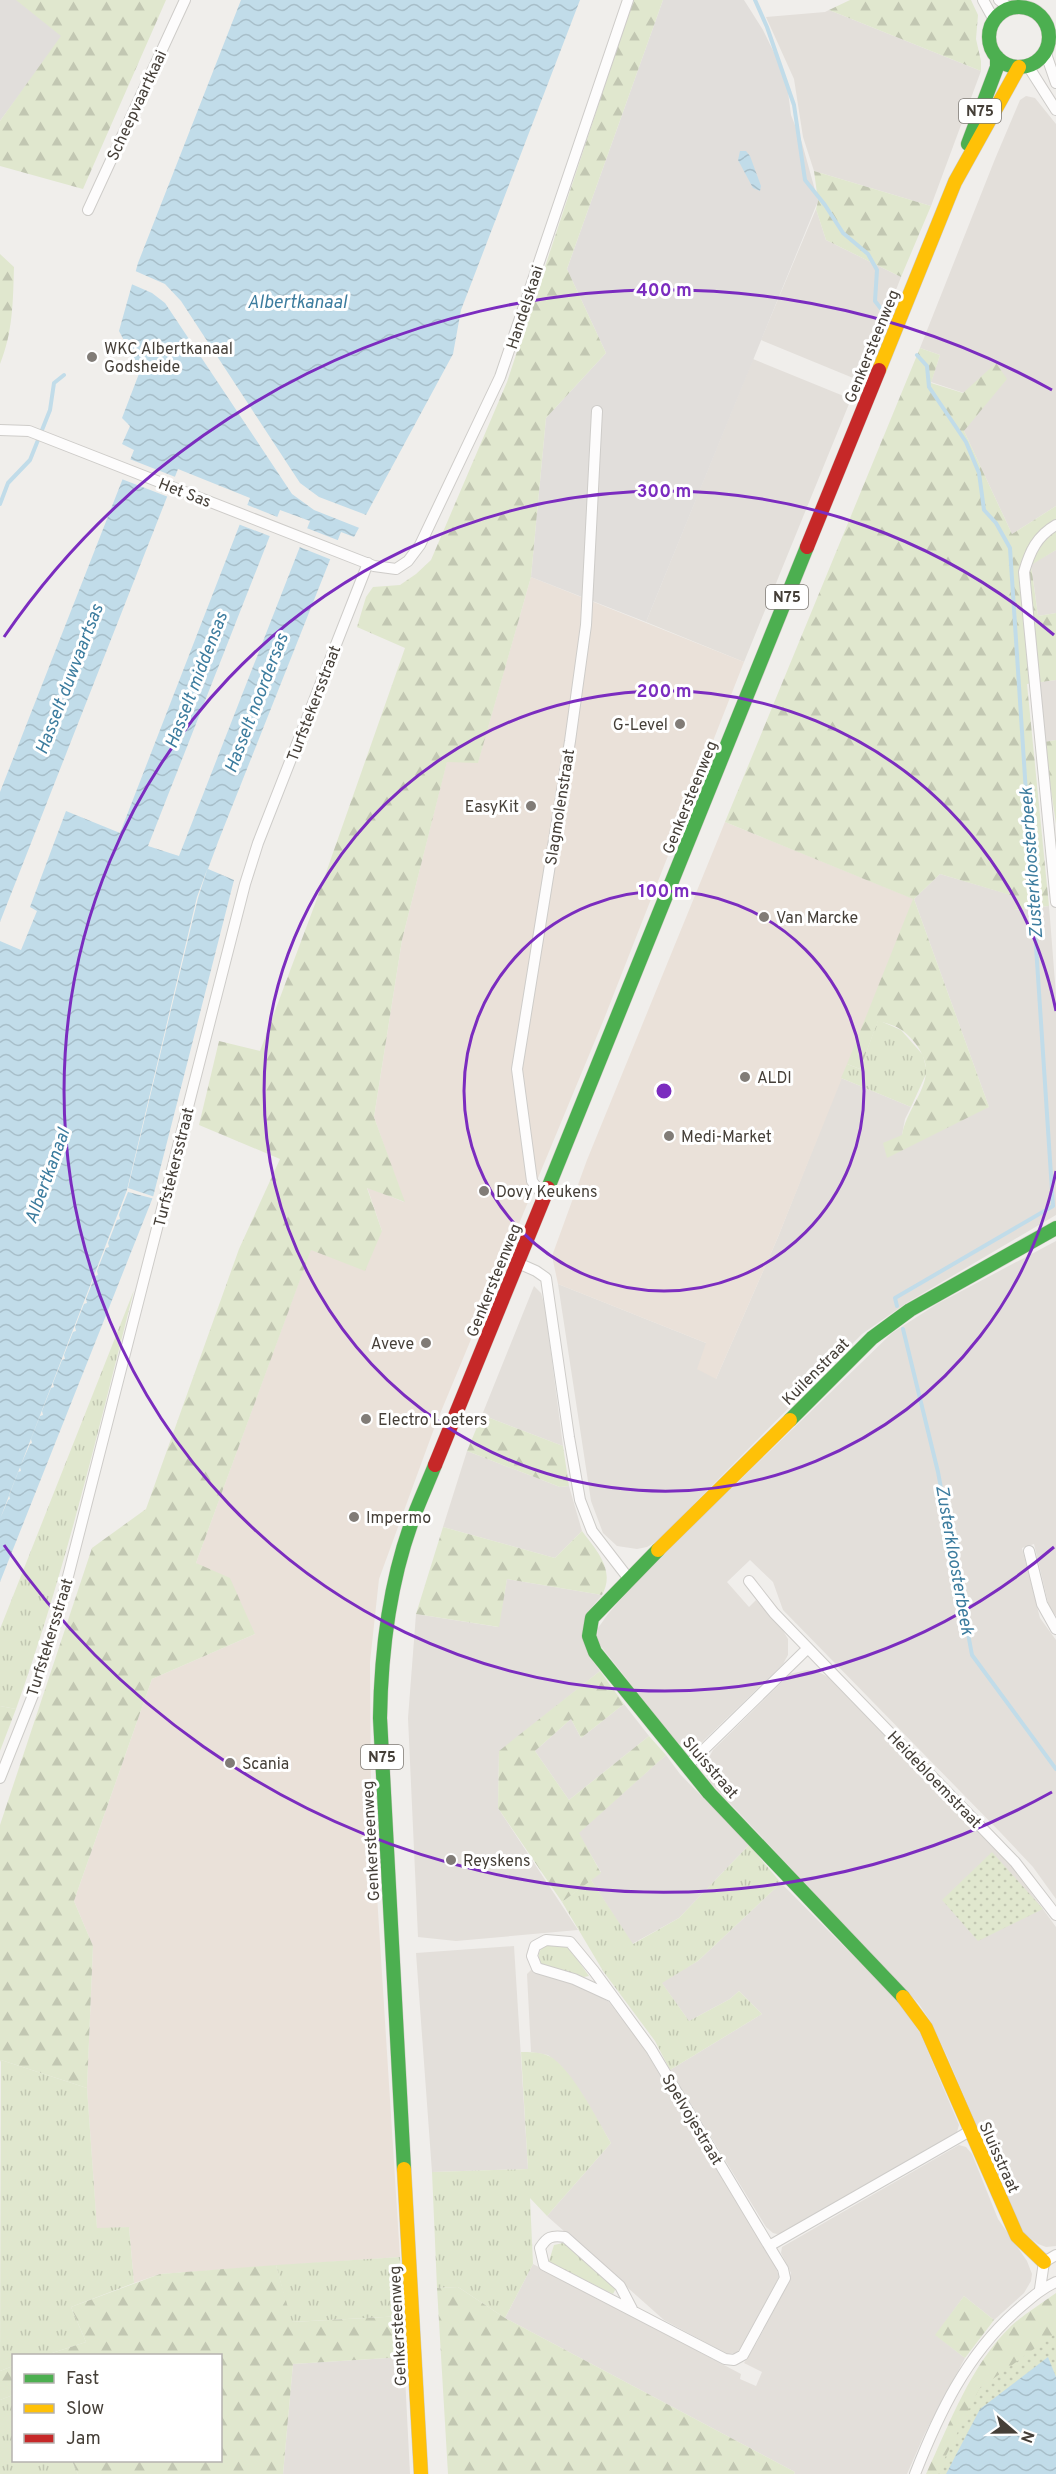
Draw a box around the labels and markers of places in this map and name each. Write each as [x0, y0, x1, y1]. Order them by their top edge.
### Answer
place label: WKC Albertkanaal Godsheide [104, 340, 233, 378]
marker: WKC Albertkanaal Godsheide [85, 350, 99, 364]
place label: G-Level [613, 716, 668, 736]
marker: G-Level [673, 717, 687, 731]
place label: EasyKit [465, 798, 519, 818]
marker: EasyKit [524, 799, 538, 813]
place label: Van Marcke [776, 909, 858, 929]
marker: Van Marcke [757, 910, 771, 924]
place label: ALDI [757, 1069, 792, 1089]
marker: ALDI [738, 1070, 752, 1084]
centre of rings [654, 1081, 674, 1101]
place label: Medi-Market [681, 1128, 772, 1148]
marker: Medi-Market [662, 1129, 676, 1143]
place label: Dovy Keukens [496, 1183, 598, 1203]
marker: Dovy Keukens [477, 1184, 491, 1198]
place label: Aveve [371, 1335, 414, 1355]
marker: Aveve [419, 1336, 433, 1350]
place label: Electro Loeters [378, 1411, 487, 1431]
marker: Electro Loeters [359, 1412, 373, 1426]
place label: Impermo [366, 1509, 431, 1529]
marker: Impermo [347, 1510, 361, 1524]
place label: Scania [242, 1755, 289, 1775]
marker: Scania [223, 1756, 237, 1770]
place label: Reyskens [463, 1852, 530, 1872]
marker: Reyskens [444, 1853, 458, 1867]

